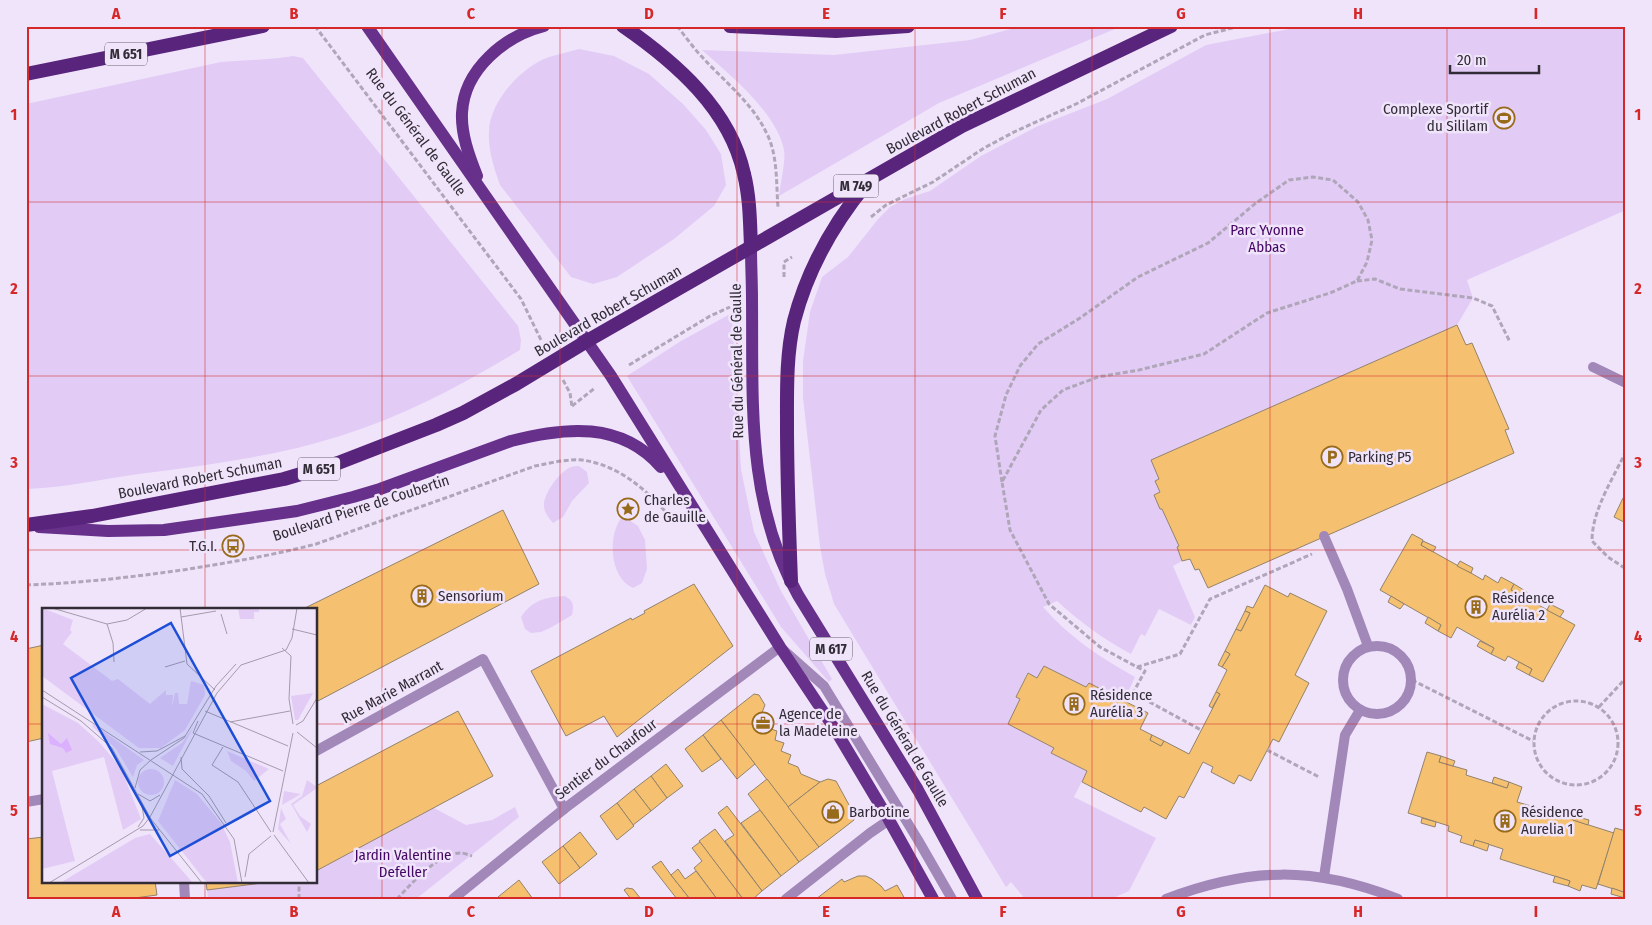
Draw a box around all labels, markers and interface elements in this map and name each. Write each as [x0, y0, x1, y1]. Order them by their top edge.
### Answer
text: A [111, 4, 121, 23]
text: B [290, 4, 299, 23]
text: C [467, 4, 476, 23]
text: D [644, 4, 654, 23]
text: E [822, 4, 830, 23]
text: F [999, 4, 1007, 23]
text: G [1176, 4, 1186, 23]
text: H [1353, 4, 1363, 23]
text: I [1534, 4, 1538, 23]
road number: M 651 [105, 42, 147, 66]
scale bar [1450, 42, 1538, 74]
text: 20 m [1457, 51, 1487, 69]
street label: Boulevard Robert Schuman [883, 64, 1039, 158]
street label: Rue du Général de Gaulle [362, 65, 470, 199]
place label: Complexe Sportif du Sililam [1383, 100, 1489, 135]
text: 1 [11, 105, 17, 124]
text: 1 [1635, 105, 1641, 124]
sports icon: Complexe Sportif du Sililam [1492, 106, 1516, 130]
road number: M 749 [834, 175, 878, 198]
park label: Parc Yvonne Abbas [1230, 221, 1304, 256]
street label: Boulevard Robert Schuman [531, 262, 685, 360]
text: 2 [9, 279, 18, 298]
text: 2 [1633, 279, 1642, 298]
street label: Rue du Général de Gaulle [727, 283, 747, 439]
parking icon: Parking P5 [1320, 445, 1344, 469]
place label: Parking P5 [1348, 448, 1412, 466]
text: 3 [9, 453, 18, 472]
street label: Boulevard Robert Schuman [116, 453, 284, 503]
text: 3 [1633, 453, 1642, 472]
road number: M 651 [298, 458, 340, 480]
street label: Boulevard Pierre de Coubertin [270, 471, 452, 545]
place label: Charles de Gauille [644, 491, 706, 526]
place icon: Charles de Gauille [616, 497, 640, 521]
bus stop icon: T.G.I. [221, 534, 245, 558]
place label: T.G.I. [189, 537, 217, 555]
building icon: Sensorium [410, 584, 434, 608]
place label: Sensorium [438, 587, 503, 605]
place label: Résidence Aurélia 2 [1492, 589, 1554, 624]
building icon: Résidence Aurélia 2 [1464, 595, 1488, 619]
inset map [42, 608, 318, 882]
text: 4 [10, 627, 18, 646]
text: 4 [1634, 627, 1642, 646]
road number: M 617 [810, 638, 852, 661]
street label: Rue Marie Marrant [338, 657, 446, 727]
street label: Rue du Général de Gaulle [857, 668, 953, 810]
place label: Résidence Aurélia 3 [1090, 686, 1152, 721]
building icon: Résidence Aurélia 3 [1062, 692, 1086, 716]
place label: Agence de la Madeleine [779, 705, 858, 740]
office icon: Agence de la Madeleine [751, 711, 775, 735]
street label: Sentier du Chaufour [551, 714, 661, 803]
shop icon: Barbotine [821, 800, 845, 824]
text: 5 [10, 801, 18, 820]
text: 5 [1634, 801, 1642, 820]
place label: Barbotine [849, 803, 910, 821]
place label: Résidence Aurelia 1 [1521, 803, 1583, 838]
building icon: Résidence Aurelia 1 [1493, 809, 1517, 833]
park label: Jardin Valentine Defeller [355, 846, 451, 881]
text: A [111, 902, 121, 921]
text: B [290, 902, 299, 921]
text: C [467, 902, 476, 921]
text: D [644, 902, 654, 921]
text: E [822, 902, 830, 921]
text: F [999, 902, 1007, 921]
text: G [1176, 902, 1186, 921]
text: H [1353, 902, 1363, 921]
text: I [1534, 902, 1538, 921]

